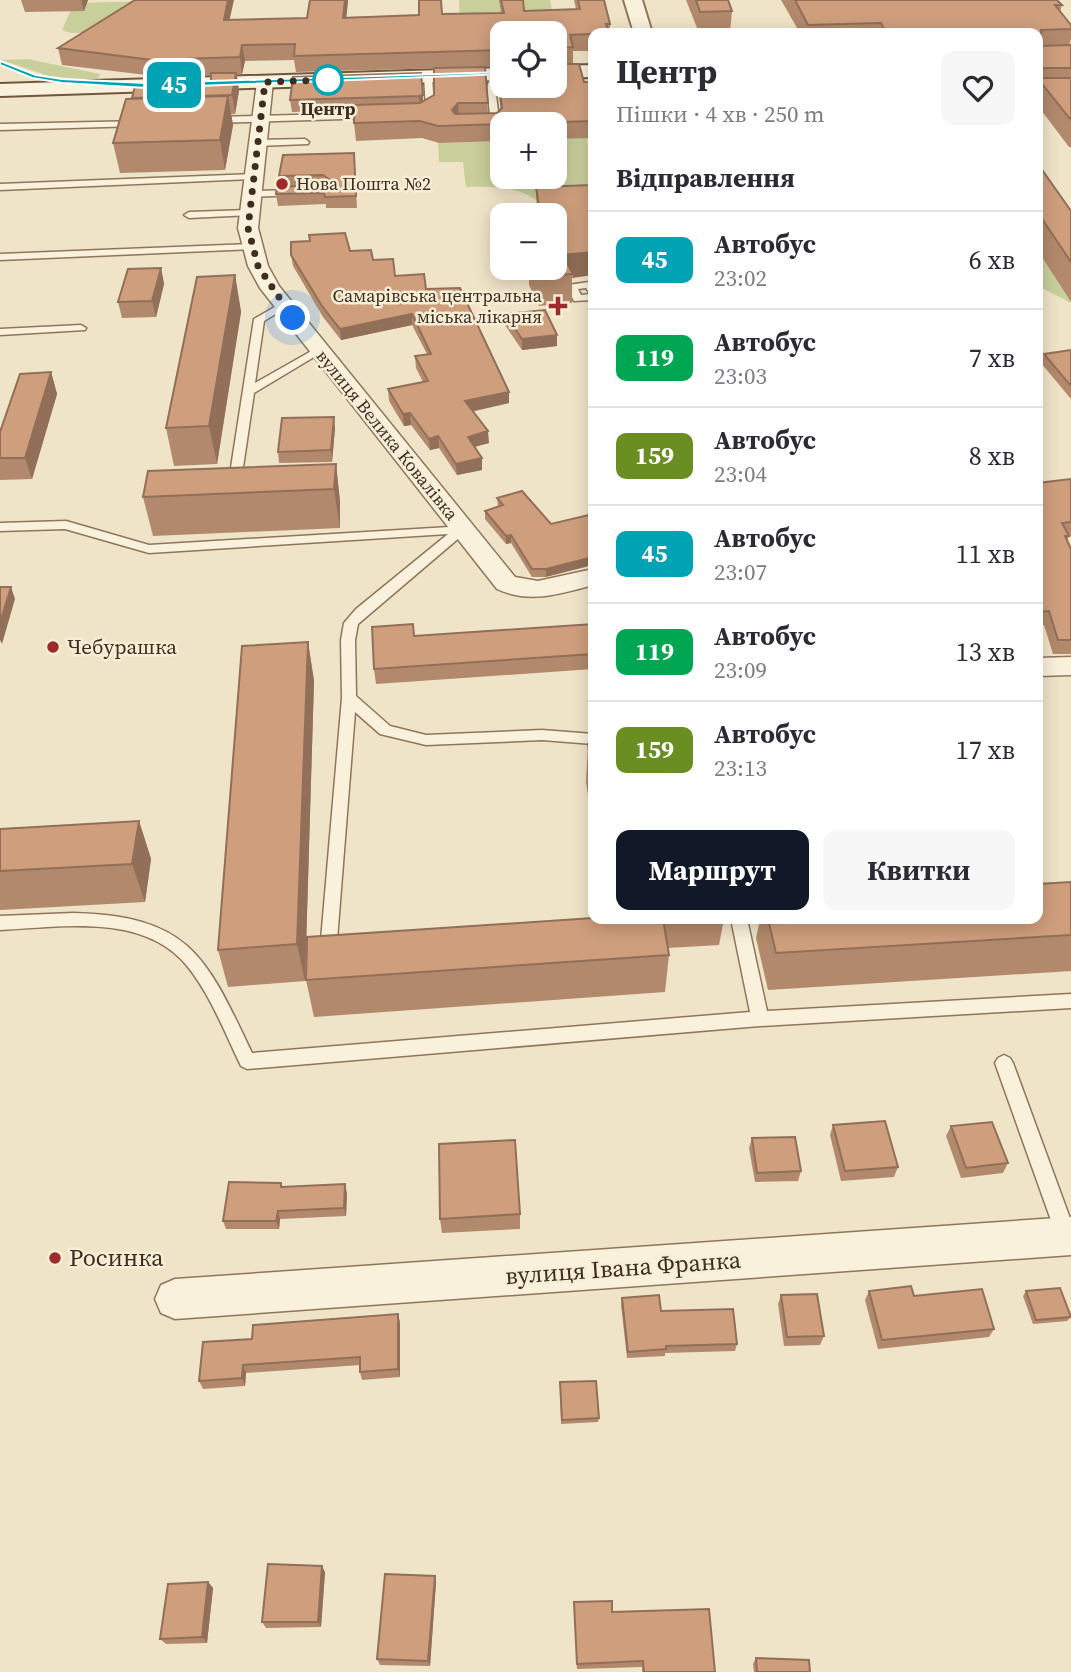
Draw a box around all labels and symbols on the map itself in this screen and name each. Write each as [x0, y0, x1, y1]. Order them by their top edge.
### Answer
line badge: 45 [142, 62, 206, 108]
marker: Центр [313, 65, 343, 95]
place label: Центр [300, 96, 356, 121]
place label: Нова Пошта №2 [296, 171, 431, 196]
marker: Нова Пошта №2 [274, 176, 290, 192]
place label: Самарівська центральна міська лікарня [333, 283, 543, 329]
marker: Самарівська центральна міська лікарня [548, 296, 568, 316]
your location [275, 300, 310, 335]
street label: вулиця Велика Ковалівка [311, 344, 465, 526]
place label: Чебурашка [67, 632, 177, 661]
marker: Чебурашка [45, 639, 61, 655]
place label: Росинка [69, 1241, 164, 1274]
street label: вулиця Івана Франка [504, 1243, 743, 1292]
marker: Росинка [47, 1250, 63, 1266]

